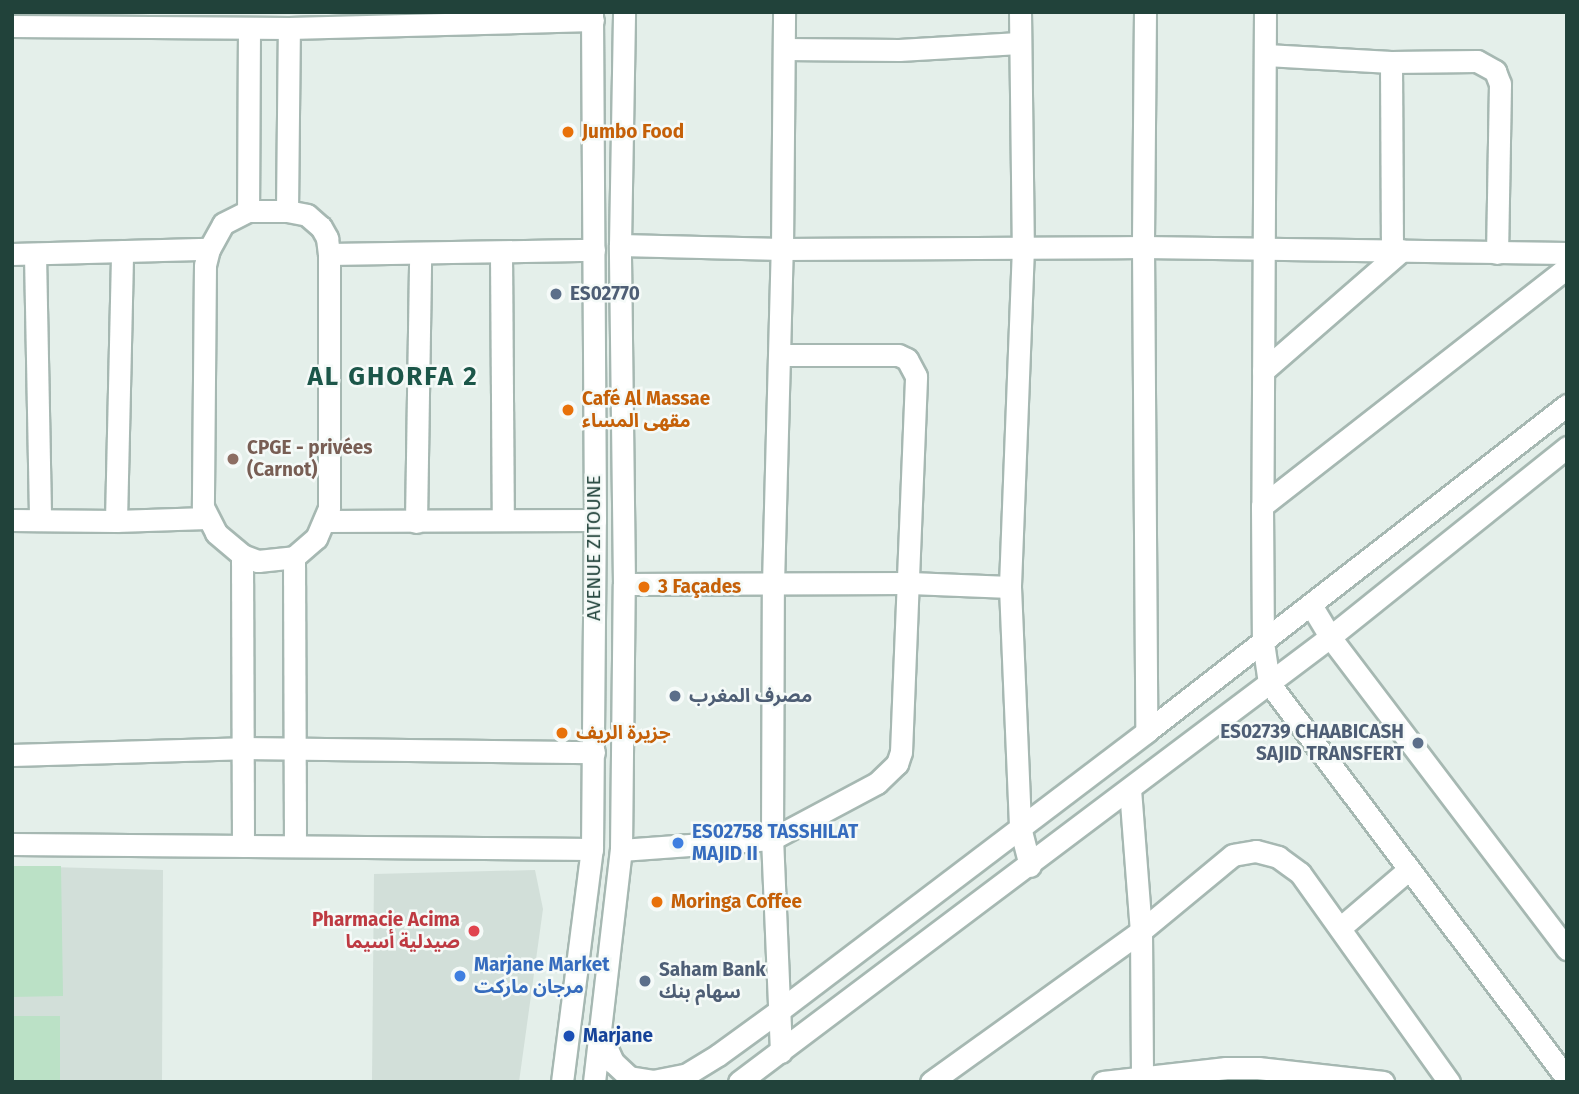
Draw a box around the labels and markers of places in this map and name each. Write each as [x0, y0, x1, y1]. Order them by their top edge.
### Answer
place label: Jumbo Food [582, 121, 684, 143]
marker: Jumbo Food [560, 124, 576, 140]
place label: ES02770 [570, 283, 640, 305]
marker: ES02770 [548, 286, 564, 302]
place label: Café Al Massae مقهى المساء [582, 388, 710, 432]
marker: Café Al Massae مقهى المساء [560, 402, 576, 418]
place label: CPGE - privées (Carnot) [247, 437, 372, 481]
marker: CPGE - privées (Carnot) [225, 451, 241, 467]
place label: 3 Façades [658, 576, 741, 598]
marker: 3 Façades [636, 579, 652, 595]
place label: مصرف المغرب [689, 685, 812, 707]
marker: مصرف المغرب [667, 688, 683, 704]
place label: ES02739 CHAABICASH SAJID TRANSFERT [1220, 721, 1404, 765]
place label: جزيرة الريف [576, 722, 671, 744]
marker: جزيرة الريف [554, 725, 570, 741]
marker: ES02739 CHAABICASH SAJID TRANSFERT [1410, 735, 1426, 751]
place label: ES02758 TASSHILAT MAJID II [692, 821, 858, 865]
marker: ES02758 TASSHILAT MAJID II [670, 835, 686, 851]
place label: Moringa Coffee [671, 891, 802, 913]
marker: Moringa Coffee [649, 894, 665, 910]
place label: Pharmacie Acima صيدلية أسيما [312, 909, 460, 953]
marker: Pharmacie Acima صيدلية أسيما [466, 923, 482, 939]
place label: Marjane Market مرجان ماركت [474, 954, 610, 998]
place label: Saham Bank سهام بنك [659, 959, 766, 1003]
marker: Marjane Market مرجان ماركت [452, 968, 468, 984]
marker: Saham Bank سهام بنك [637, 973, 653, 989]
place label: Marjane [583, 1025, 653, 1047]
marker: Marjane [561, 1028, 577, 1044]

